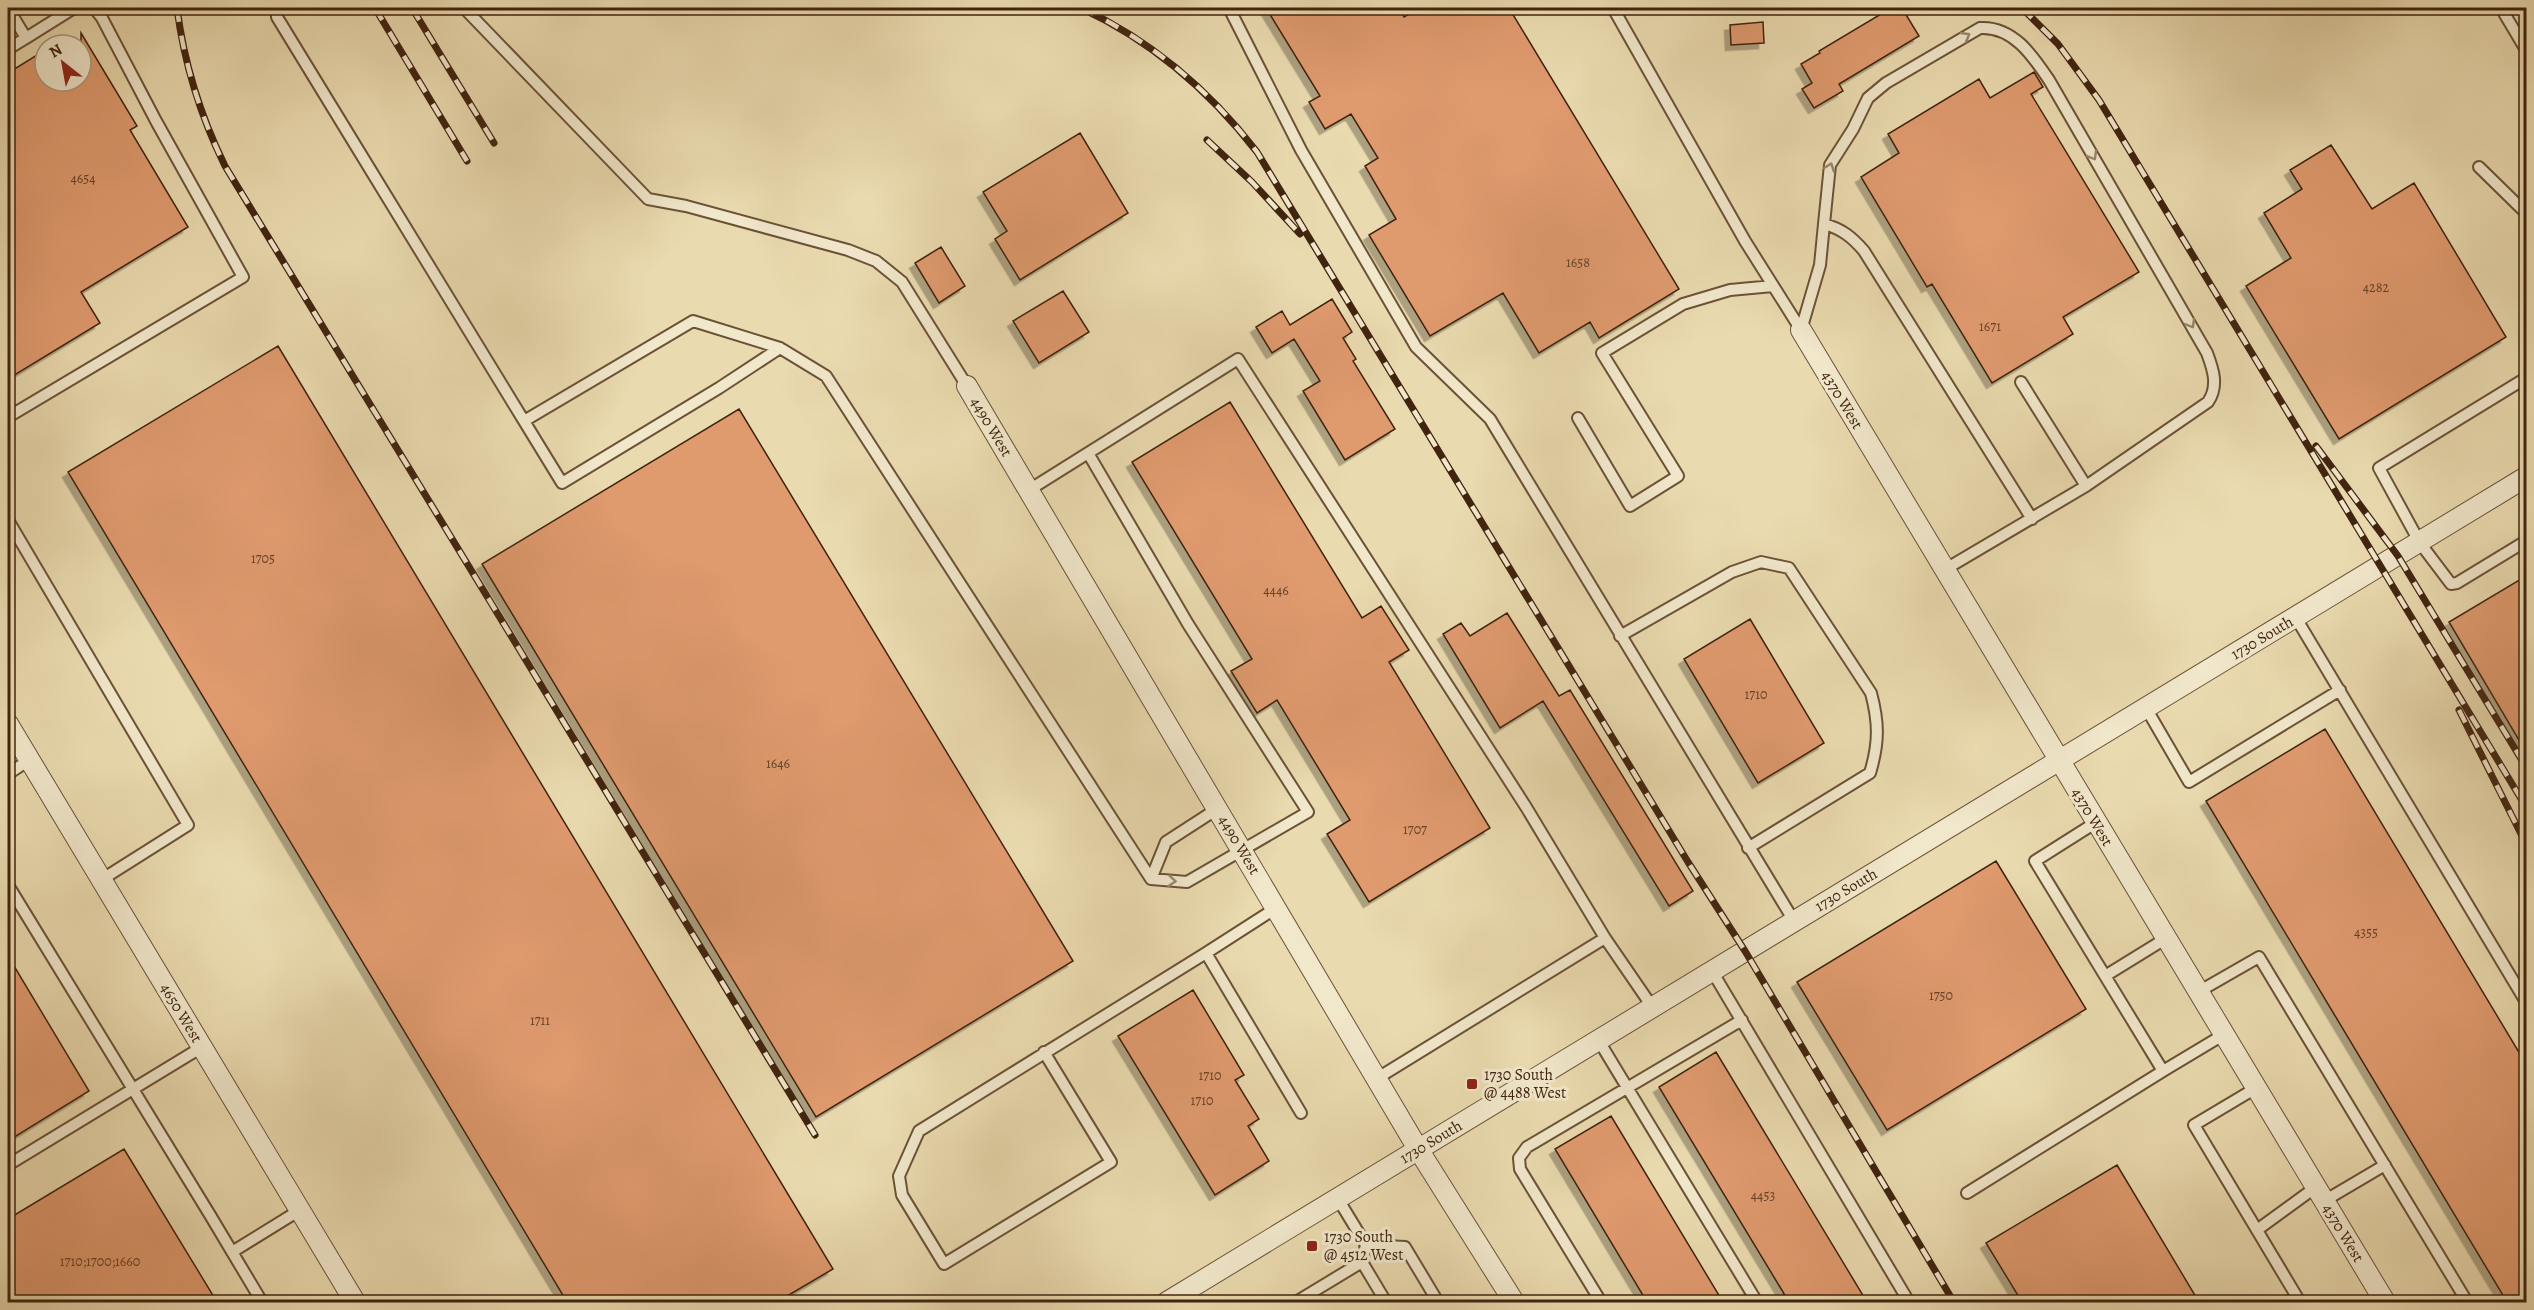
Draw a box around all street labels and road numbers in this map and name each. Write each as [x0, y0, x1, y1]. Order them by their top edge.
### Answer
street label: 4370 West [1816, 367, 1868, 433]
street label: 4490 West [965, 393, 1017, 461]
street label: 1730 South [2227, 611, 2298, 665]
street label: 4370 West [2066, 784, 2118, 850]
street label: 4490 West [1213, 811, 1265, 879]
street label: 1730 South [1811, 863, 1882, 917]
street label: 4650 West [155, 979, 207, 1047]
street label: 1730 South [1396, 1115, 1467, 1169]
street label: 4370 West [2317, 1200, 2369, 1266]

